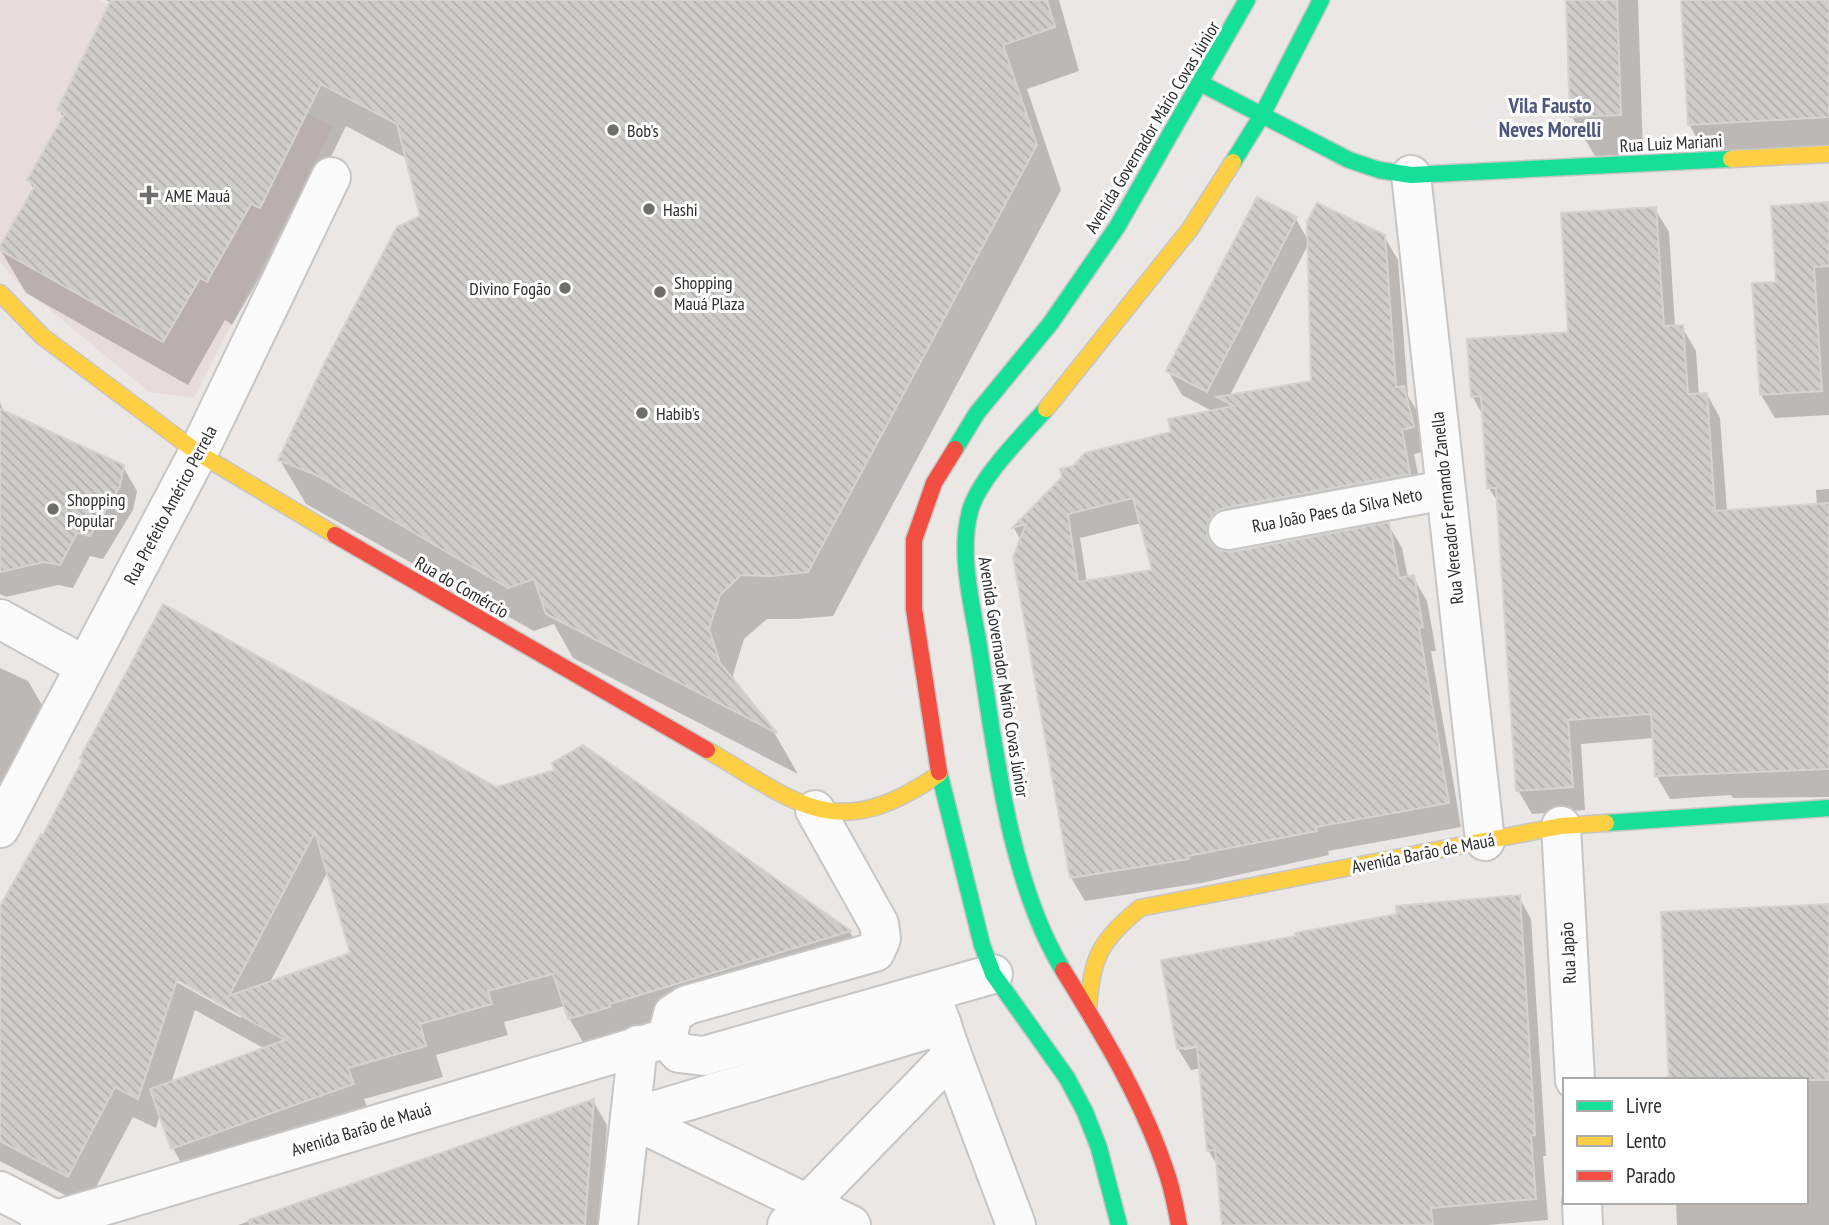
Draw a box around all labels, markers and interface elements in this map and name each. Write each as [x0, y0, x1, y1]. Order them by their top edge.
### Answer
street label: Avenida Governador Mário Covas Júnior [1079, 17, 1225, 237]
district label: Vila Fausto Neves Morelli [1499, 92, 1601, 143]
place label: Bob's [627, 119, 659, 142]
marker: Bob's [605, 122, 621, 138]
street label: Rua Luiz Mariani [1619, 129, 1723, 157]
place label: AME Mauá [165, 184, 230, 207]
marker: AME Mauá [139, 185, 159, 205]
place label: Hashi [663, 198, 698, 221]
marker: Hashi [641, 201, 657, 217]
place label: Shopping Mauá Plaza [674, 271, 745, 315]
place label: Divino Fogão [469, 277, 551, 300]
marker: Divino Fogão [557, 280, 573, 296]
marker: Shopping Mauá Plaza [652, 284, 668, 300]
place label: Habib's [656, 402, 700, 425]
marker: Habib's [634, 405, 650, 421]
street label: Rua Vereador Fernando Zanella [1425, 411, 1469, 605]
street label: Rua Prefeito Américo Perrela [118, 421, 222, 589]
street label: Rua João Paes da Silva Neto [1250, 482, 1424, 538]
place label: Shopping Popular [67, 488, 126, 532]
marker: Shopping Popular [45, 501, 61, 517]
street label: Rua do Comércio [411, 551, 513, 623]
street label: Avenida Governador Mário Covas Júnior [974, 555, 1034, 799]
street label: Avenida Barão de Mauá [1350, 828, 1496, 878]
street label: Rua Japão [1555, 921, 1581, 984]
legend [1563, 1078, 1808, 1204]
text: Livre [1626, 1092, 1662, 1119]
street label: Avenida Barão de Mauá [288, 1097, 434, 1161]
text: Lento [1626, 1127, 1666, 1154]
text: Parado [1626, 1162, 1676, 1189]

